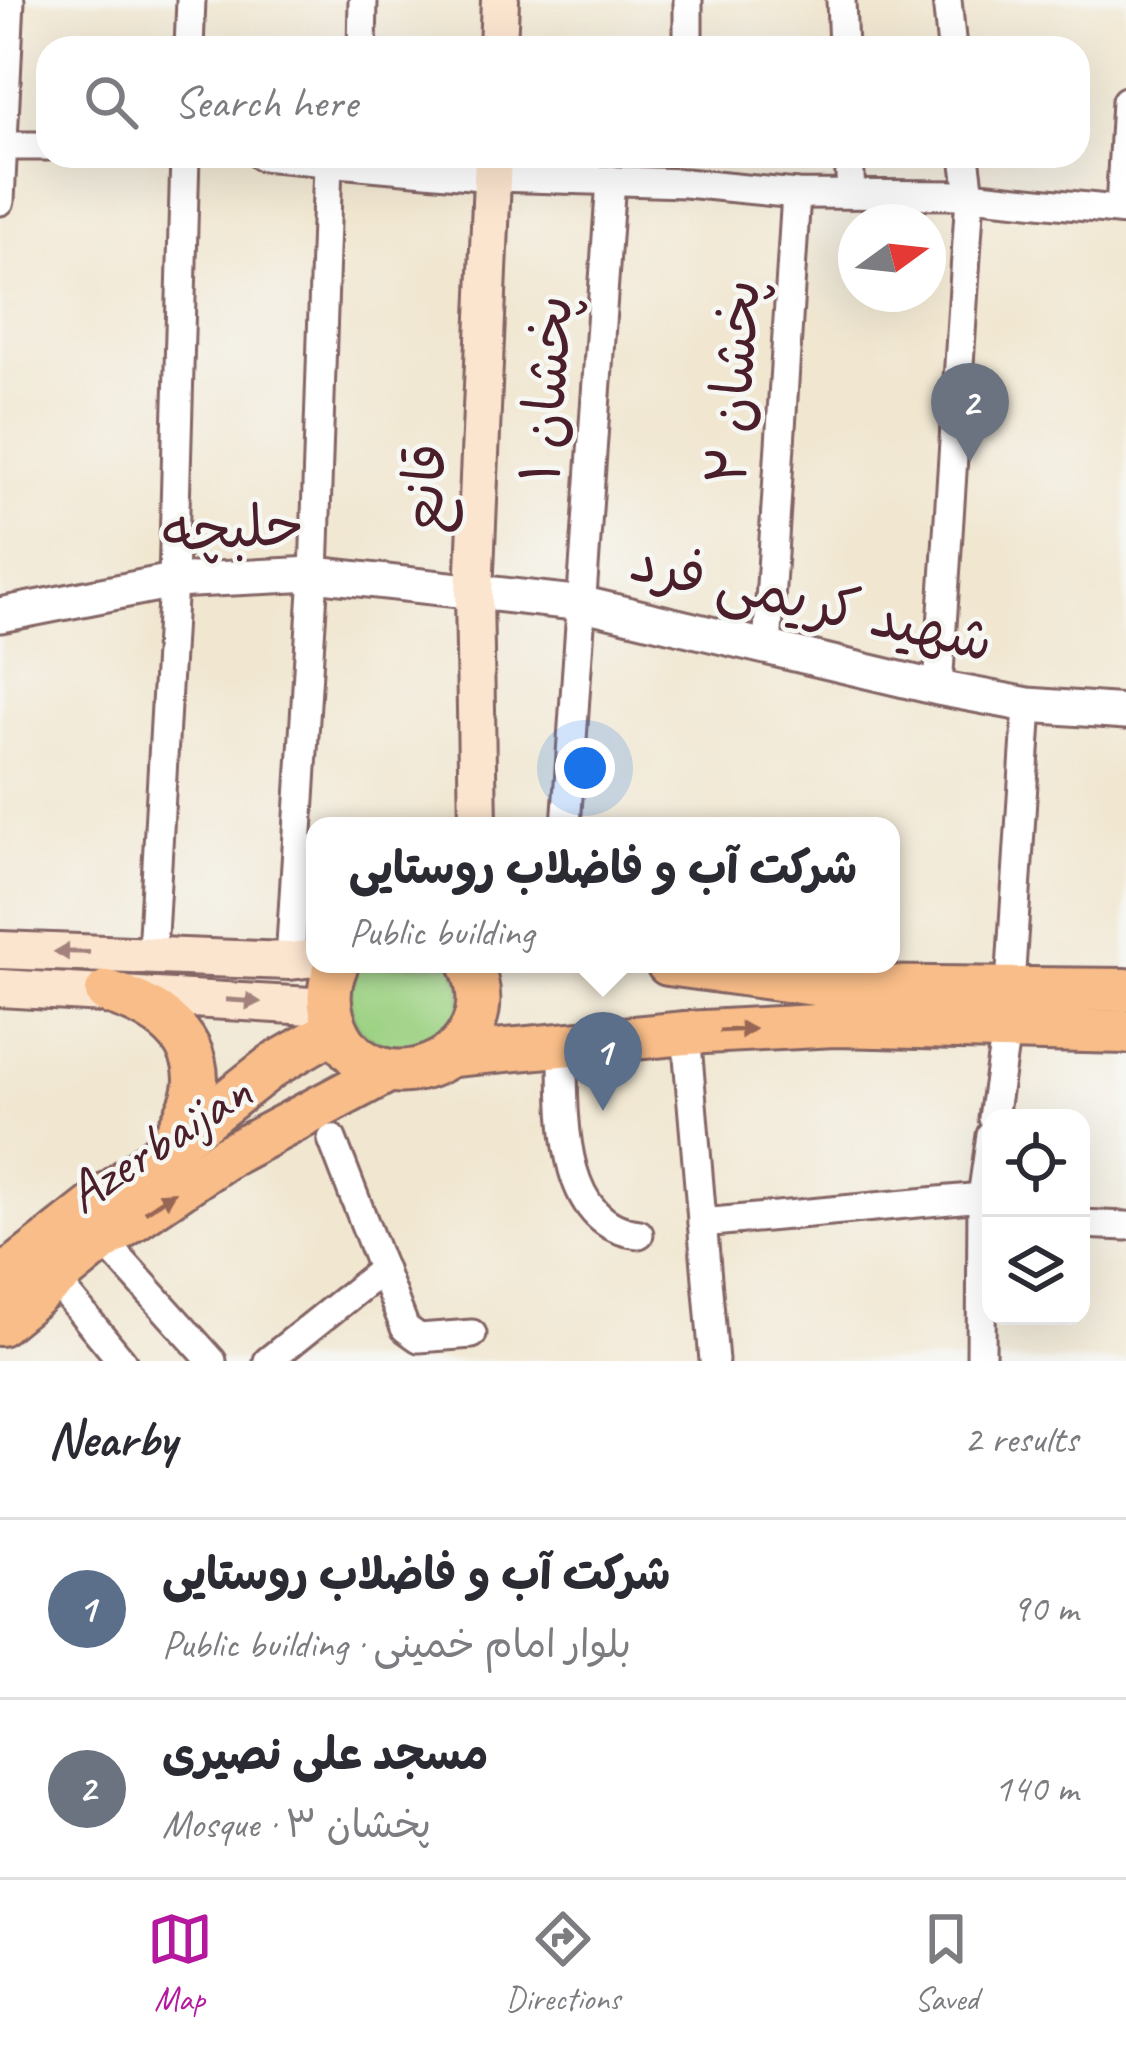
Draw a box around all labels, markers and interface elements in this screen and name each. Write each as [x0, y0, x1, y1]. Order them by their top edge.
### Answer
search box [36, 36, 1090, 168]
icon: search [78, 69, 144, 135]
text: Search here [174, 74, 357, 131]
north arrow [838, 204, 946, 312]
street label: پخشان ۲ [690, 277, 776, 487]
street label: پخشان ۱ [504, 293, 588, 485]
pin: 2 [931, 363, 1009, 462]
street label: قانع [386, 441, 466, 535]
street label: حلبچه [160, 488, 306, 568]
street label: شهید کریمی فرد [624, 524, 1000, 678]
your location [555, 738, 615, 798]
popup [306, 817, 900, 973]
text: شرکت آب و فاضلاب روستایی [349, 840, 857, 897]
text: Public building [349, 908, 534, 957]
one-way arrow [52, 942, 90, 961]
one-way arrow [225, 991, 262, 1010]
pin: 1 [564, 1012, 642, 1111]
one-way arrow [719, 1021, 756, 1040]
street label: Azerbaijan [51, 1055, 265, 1229]
map controls [982, 1109, 1090, 1325]
button: locate [982, 1109, 1090, 1217]
one-way arrow [143, 1191, 176, 1214]
button: layers [982, 1217, 1090, 1325]
text: Nearby [48, 1407, 176, 1471]
text: 2 results [964, 1415, 1078, 1464]
text: شرکت آب و فاضلاب روستایی [162, 1546, 670, 1603]
text: 1 [78, 1584, 96, 1633]
text: 90 m [1012, 1584, 1078, 1633]
text: Public building · بلوار امام خمینی [162, 1620, 631, 1669]
text: مسجد علی نصیری [162, 1726, 488, 1783]
text: 2 [78, 1764, 96, 1813]
text: 140 m [994, 1764, 1078, 1813]
text: Mosque · پخشان ۳ [162, 1800, 431, 1849]
tab: Map [147, 1906, 213, 2020]
tab: Directions [506, 1906, 620, 2020]
tab: Saved [913, 1906, 979, 2020]

